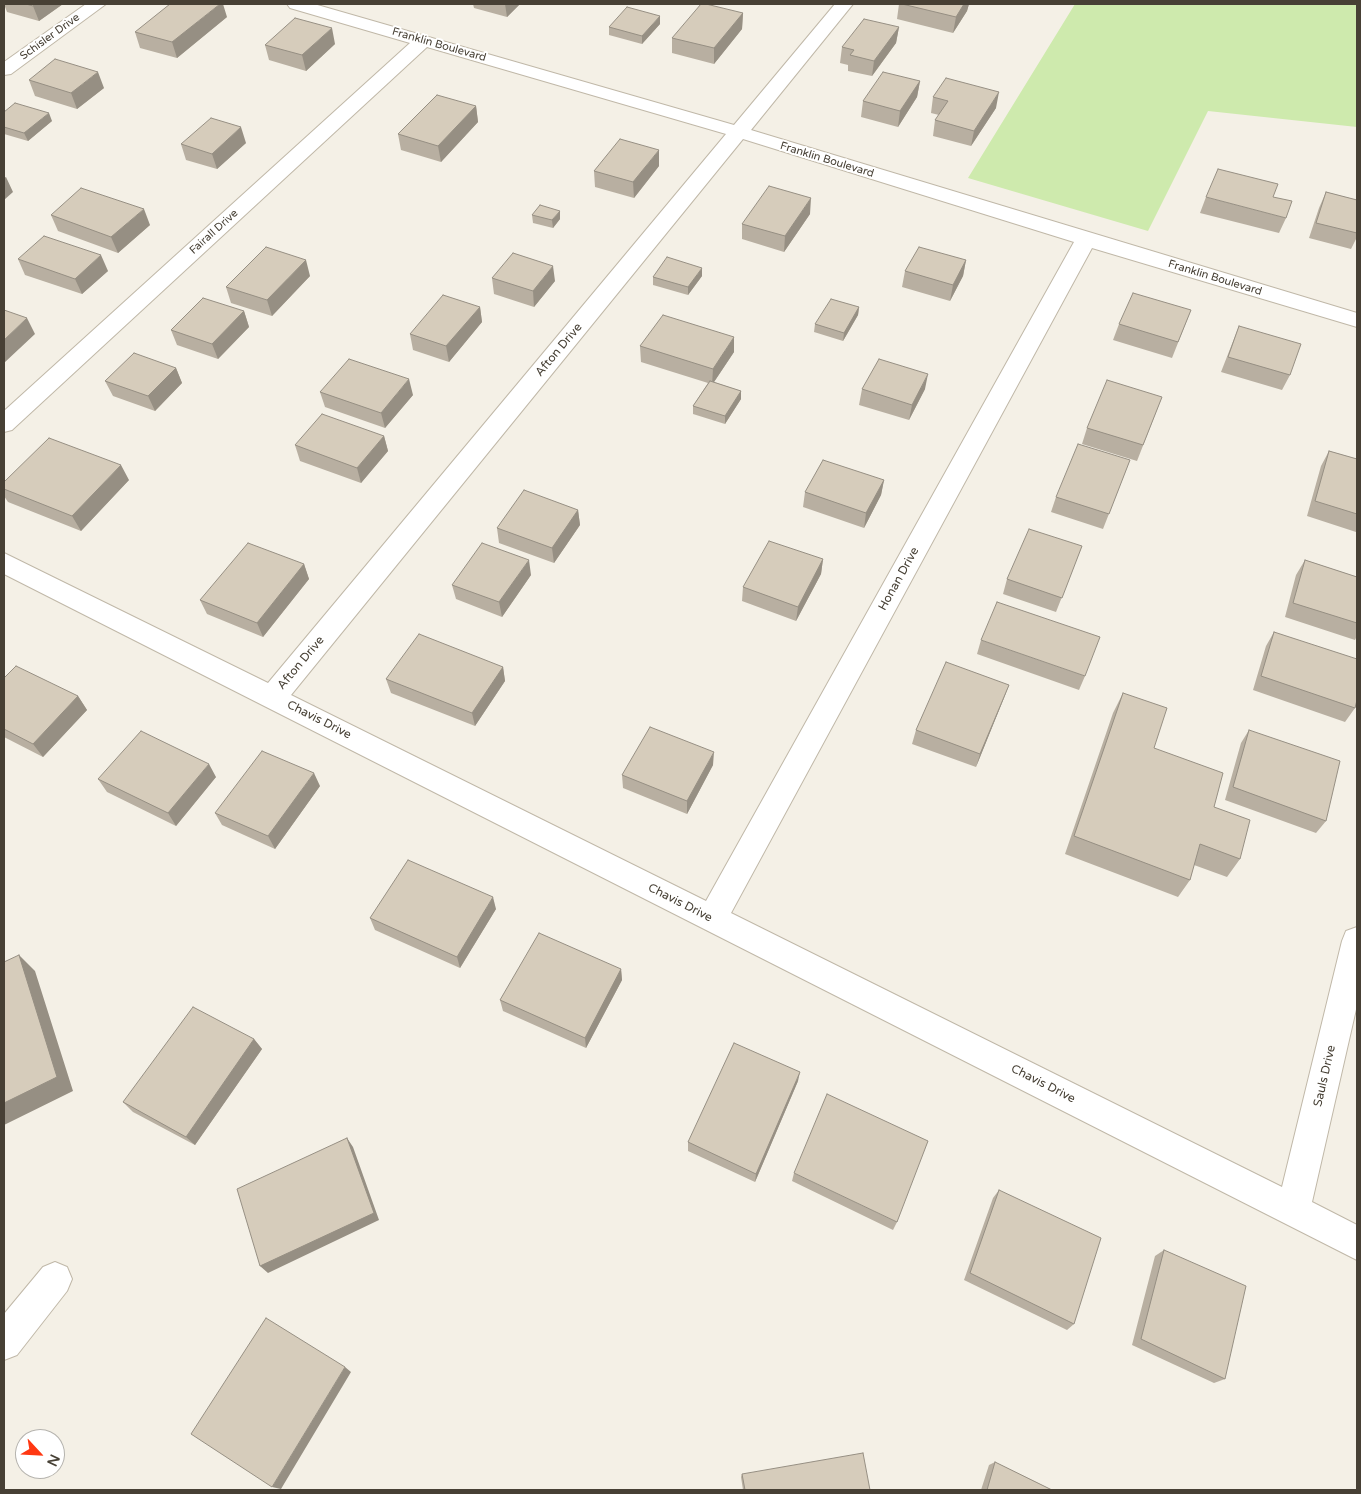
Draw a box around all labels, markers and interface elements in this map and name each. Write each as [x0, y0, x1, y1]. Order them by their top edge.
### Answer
street label: Schisler Drive [18, 11, 82, 63]
street label: Franklin Boulevard [390, 25, 488, 65]
street label: Franklin Boulevard [779, 139, 875, 181]
street label: Fairall Drive [187, 207, 241, 257]
street label: Franklin Boulevard [1167, 257, 1263, 299]
street label: Afton Drive [533, 320, 585, 380]
street label: Honan Drive [876, 545, 922, 613]
street label: Afton Drive [275, 633, 327, 693]
street label: Chavis Drive [285, 698, 353, 742]
street label: Chavis Drive [646, 881, 714, 925]
street label: Sauls Drive [1311, 1044, 1339, 1108]
street label: Chavis Drive [1009, 1062, 1077, 1106]
north arrow [15, 1429, 65, 1479]
text: N [43, 1451, 63, 1469]

